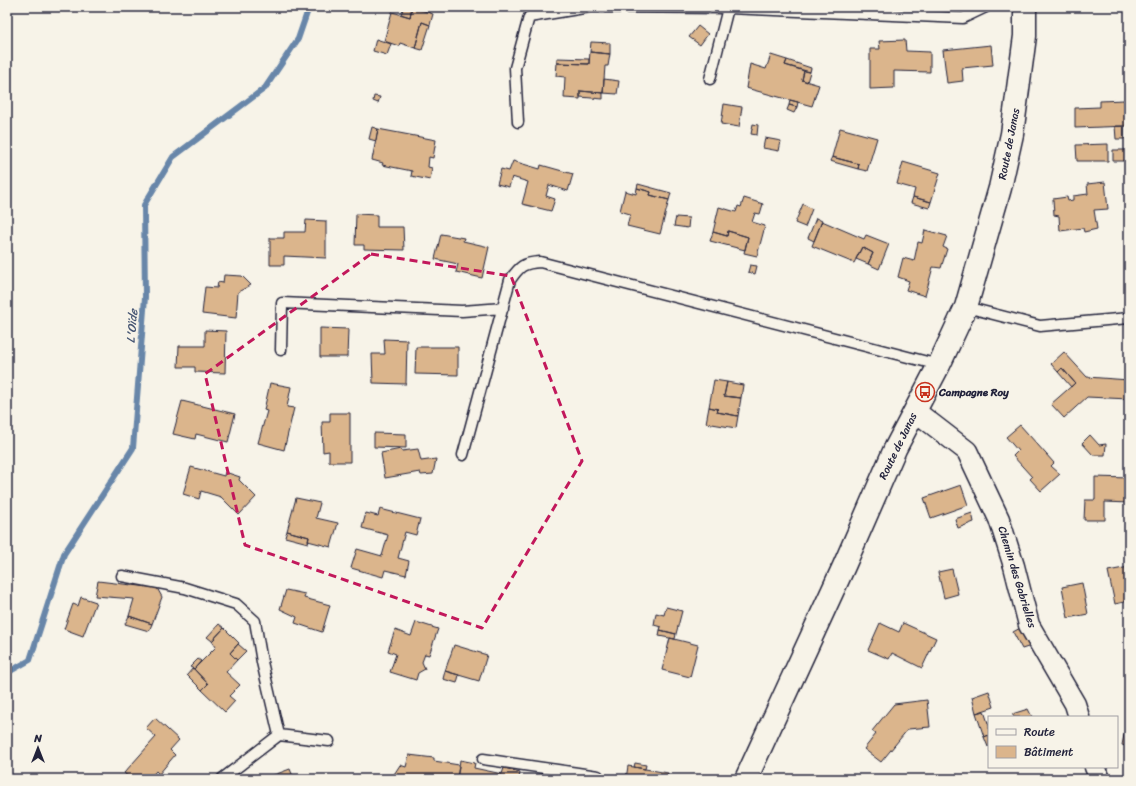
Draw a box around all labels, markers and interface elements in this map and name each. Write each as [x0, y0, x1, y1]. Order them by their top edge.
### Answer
street label: Route de Janas [993, 106, 1025, 181]
water label: L'Oïde [120, 306, 145, 344]
bus stop icon: Campagne Roy [914, 381, 936, 403]
place label: Campagne Roy [938, 383, 1009, 402]
street label: Route de Janas [874, 408, 923, 483]
street label: Chemin des Gabrielles [992, 524, 1042, 631]
legend [988, 716, 1118, 768]
text: Route [1024, 721, 1055, 743]
north arrow [18, 728, 58, 768]
text: N [33, 729, 42, 748]
text: Bâtiment [1024, 741, 1073, 763]

